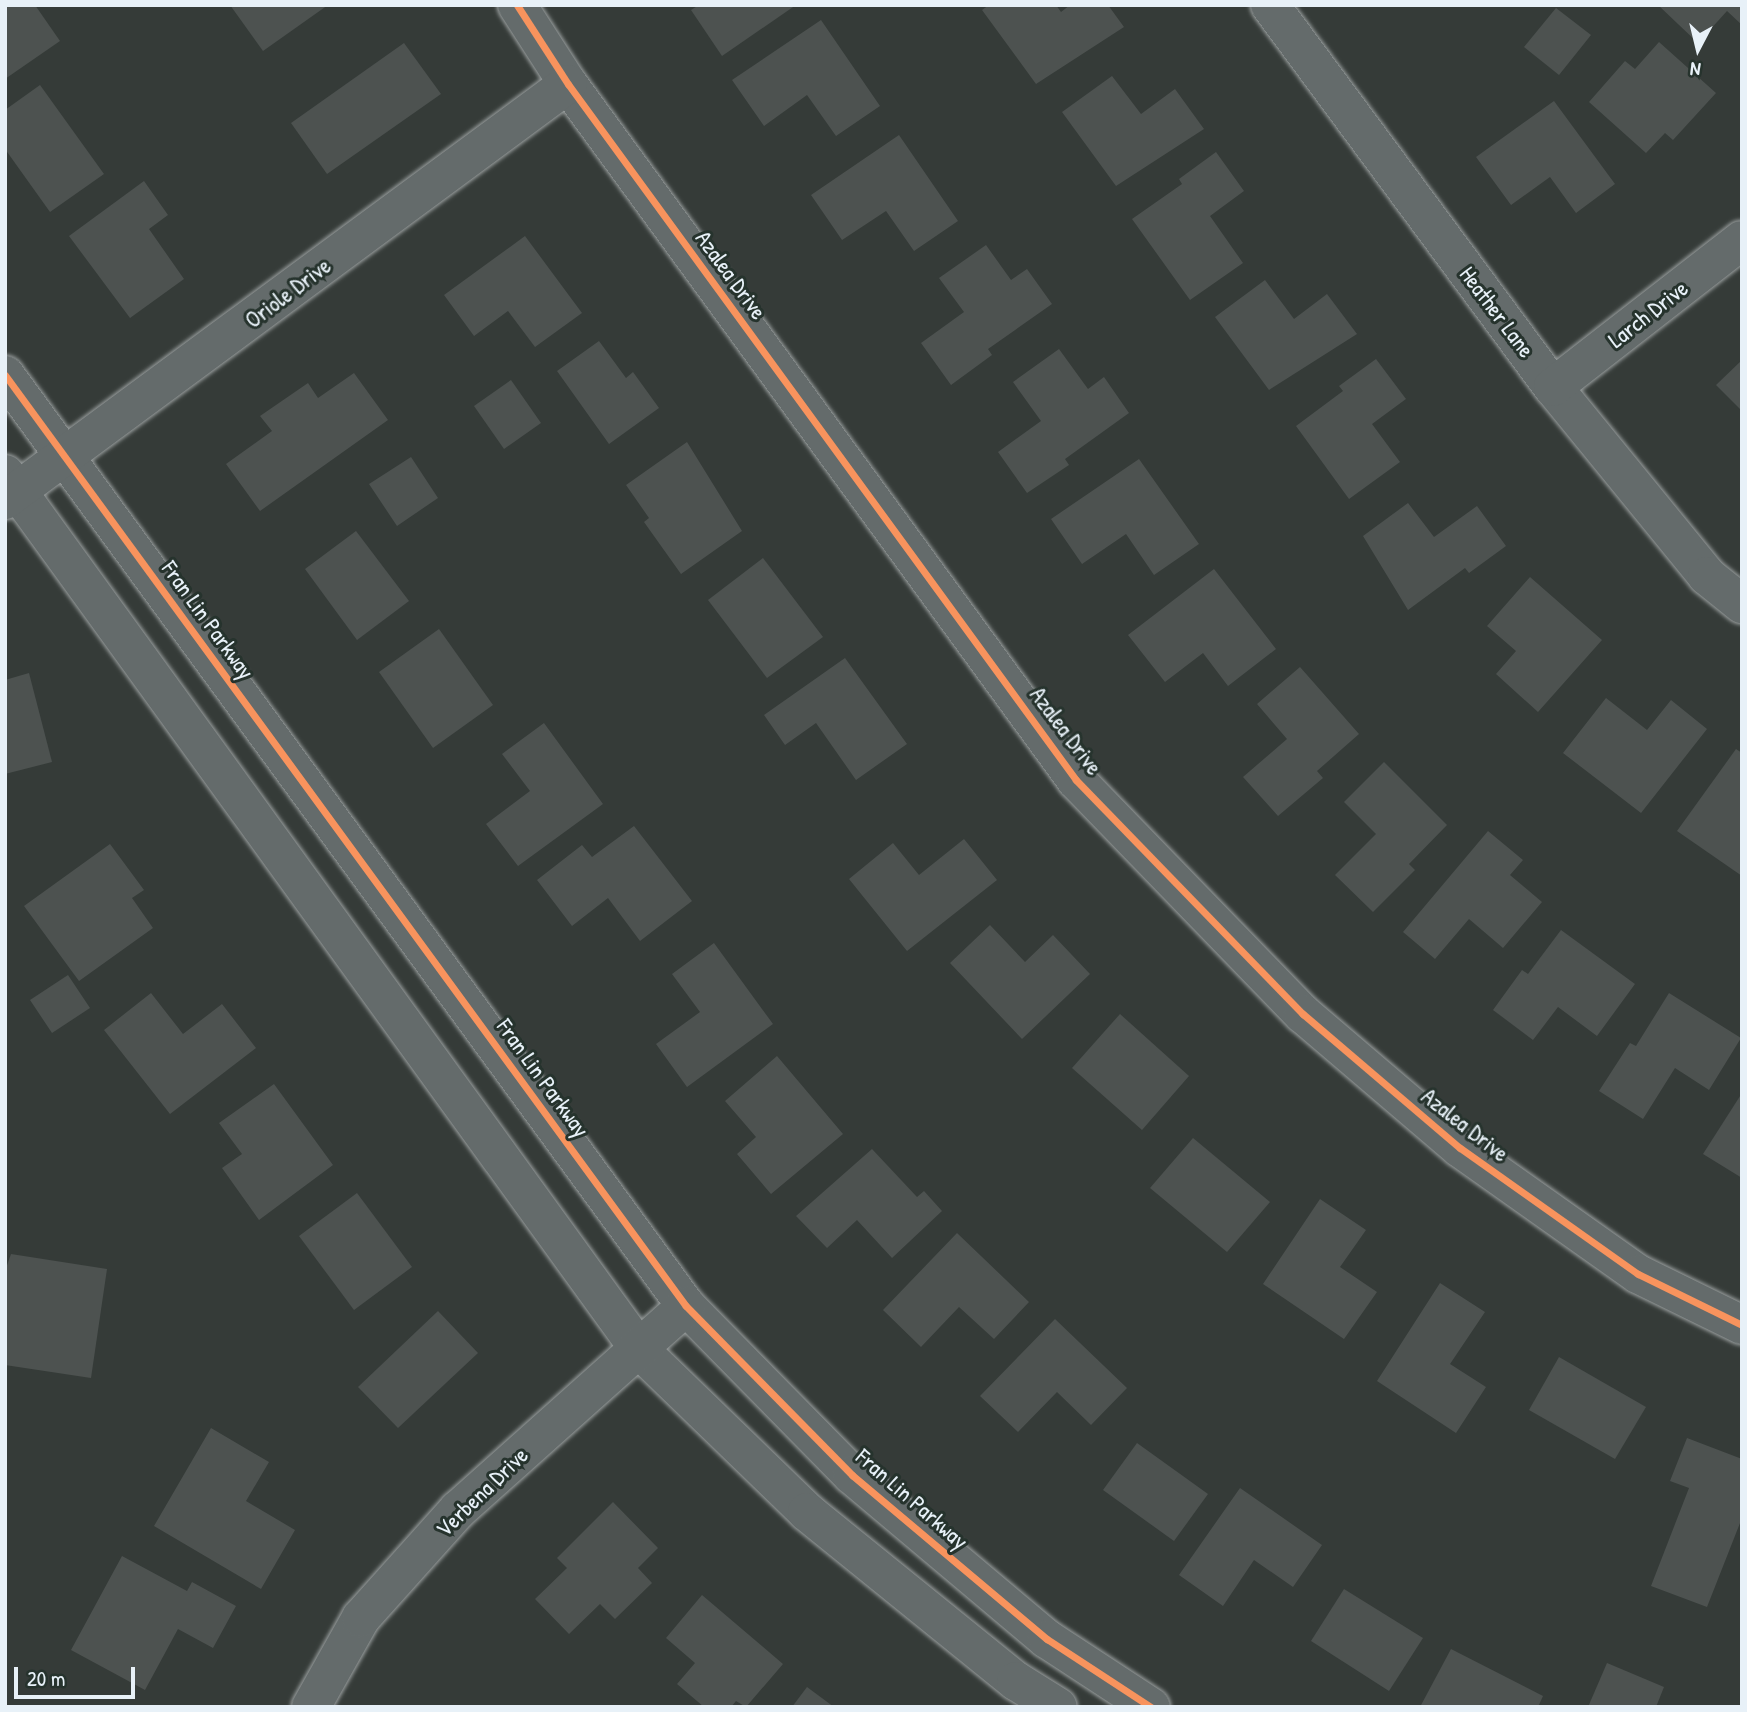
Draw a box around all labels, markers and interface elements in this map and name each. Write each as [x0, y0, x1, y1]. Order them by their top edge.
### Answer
north arrow [1663, 14, 1733, 84]
text: N [1689, 56, 1702, 83]
street label: Azalea Drive [690, 225, 772, 325]
street label: Oriole Drive [240, 252, 336, 334]
street label: Heather Lane [1454, 261, 1540, 363]
street label: Larch Drive [1603, 274, 1693, 354]
street label: Fran Lin Parkway [156, 555, 260, 685]
street label: Azalea Drive [1024, 682, 1108, 780]
street label: Fran Lin Parkway [491, 1013, 595, 1143]
street label: Azalea Drive [1416, 1082, 1514, 1168]
street label: Verbena Drive [430, 1441, 534, 1543]
street label: Fran Lin Parkway [850, 1443, 974, 1555]
scale bar [18, 1652, 138, 1696]
text: 20 m [27, 1664, 65, 1693]

